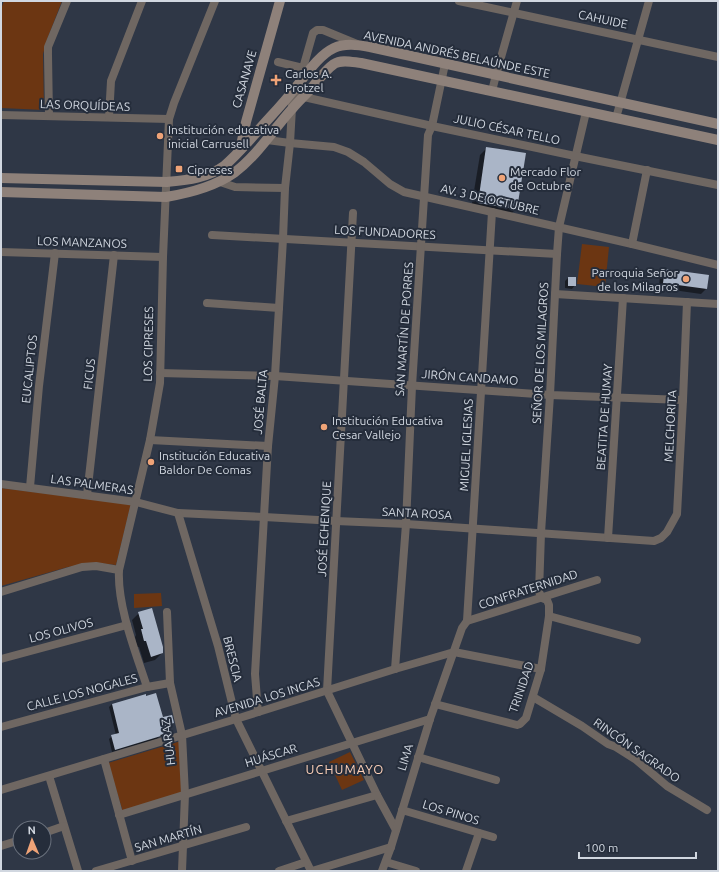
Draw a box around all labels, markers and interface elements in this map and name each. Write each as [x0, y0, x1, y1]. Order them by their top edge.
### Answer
street label: CAHUIDE [577, 7, 629, 31]
street label: AVENIDA ANDRÉS BELAÚNDE ESTE [363, 28, 551, 80]
street label: CASANAVE [230, 48, 259, 110]
place label: Carlos A. Protzel [285, 67, 332, 94]
marker: Carlos A. Protzel [270, 74, 282, 86]
street label: LAS ORQUÍDEAS [40, 97, 130, 113]
street label: JULIO CÉSAR TELLO [453, 111, 561, 147]
place label: Institución educativa inicial Carrusell [168, 123, 279, 150]
marker: Institución educativa inicial Carrusell [155, 131, 165, 141]
place label: Cipreses [187, 163, 233, 176]
marker: Cipreses [174, 164, 184, 174]
place label: Mercado Flor de Octubre [510, 165, 582, 192]
marker: Mercado Flor de Octubre [497, 173, 507, 183]
street label: AV. 3 DE OCTUBRE [439, 181, 541, 217]
street label: LOS FUNDADORES [334, 223, 436, 241]
street label: LOS MANZANOS [37, 234, 127, 250]
street label: SAN MARTÍN DE PORRES [393, 261, 415, 397]
place label: Parroquia Señor de los Milagros [592, 266, 678, 293]
marker: Parroquia Señor de los Milagros [681, 274, 691, 284]
street label: SEÑOR DE LOS MILAGROS [530, 282, 550, 424]
street label: LOS CIPRESES [141, 306, 155, 382]
street label: EUCALIPTOS [19, 334, 39, 404]
street label: FICUS [81, 358, 97, 390]
street label: BEATITA DE HUMAY [594, 363, 614, 471]
street label: JIRÓN CANDAMO [421, 367, 519, 387]
street label: JOSÉ BALTA [251, 369, 269, 435]
street label: MELCHORITA [662, 389, 678, 462]
street label: MIGUEL IGLESIAS [457, 398, 475, 492]
place label: Institución Educativa Cesar Vallejo [332, 414, 443, 441]
marker: Institución Educativa Cesar Vallejo [319, 422, 329, 432]
place label: Institución Educativa Baldor De Comas [159, 449, 270, 476]
marker: Institución Educativa Baldor De Comas [146, 457, 156, 467]
street label: LAS PALMERAS [50, 472, 134, 496]
street label: JOSÉ ECHENIQUE [315, 481, 333, 577]
street label: SANTA ROSA [382, 505, 453, 521]
street label: CONFRATERNIDAD [477, 567, 579, 611]
street label: LOS OLIVOS [28, 615, 94, 645]
street label: BRESCIA [221, 635, 245, 683]
street label: TRINIDAD [506, 660, 536, 714]
street label: CALLE LOS NOGALES [25, 671, 139, 713]
street label: AVENIDA LOS INCAS [213, 675, 321, 719]
street label: RINCÓN SAGRADO [591, 715, 683, 785]
street label: HUARAZ [159, 718, 177, 766]
street label: HUÁSCAR [243, 741, 299, 769]
street label: LIMA [395, 742, 415, 772]
district label: UCHUMAYO [306, 762, 384, 776]
street label: LOS PINOS [421, 797, 481, 827]
north arrow [12, 820, 52, 860]
street label: SAN MARTÍN [133, 822, 203, 854]
text: N [27, 824, 36, 836]
scale bar [579, 834, 696, 860]
text: 100 m [585, 841, 618, 854]

